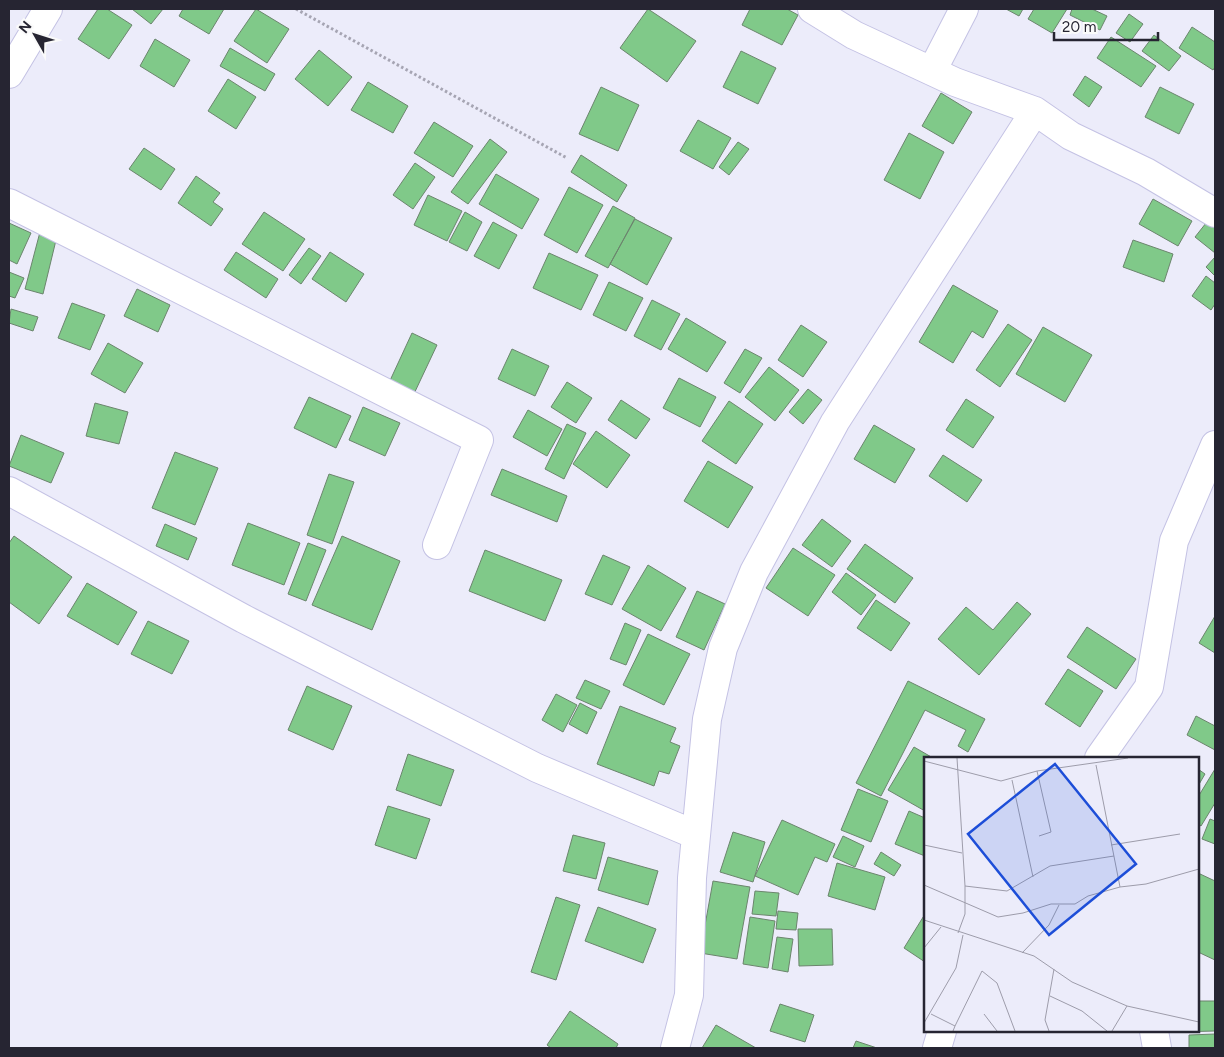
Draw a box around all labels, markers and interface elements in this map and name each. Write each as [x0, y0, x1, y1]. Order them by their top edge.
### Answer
north arrow [10, 10, 60, 60]
scale bar [1054, 10, 1158, 42]
text: N [15, 18, 35, 37]
text: 20 m [1062, 18, 1096, 36]
inset map [924, 757, 1199, 1032]

